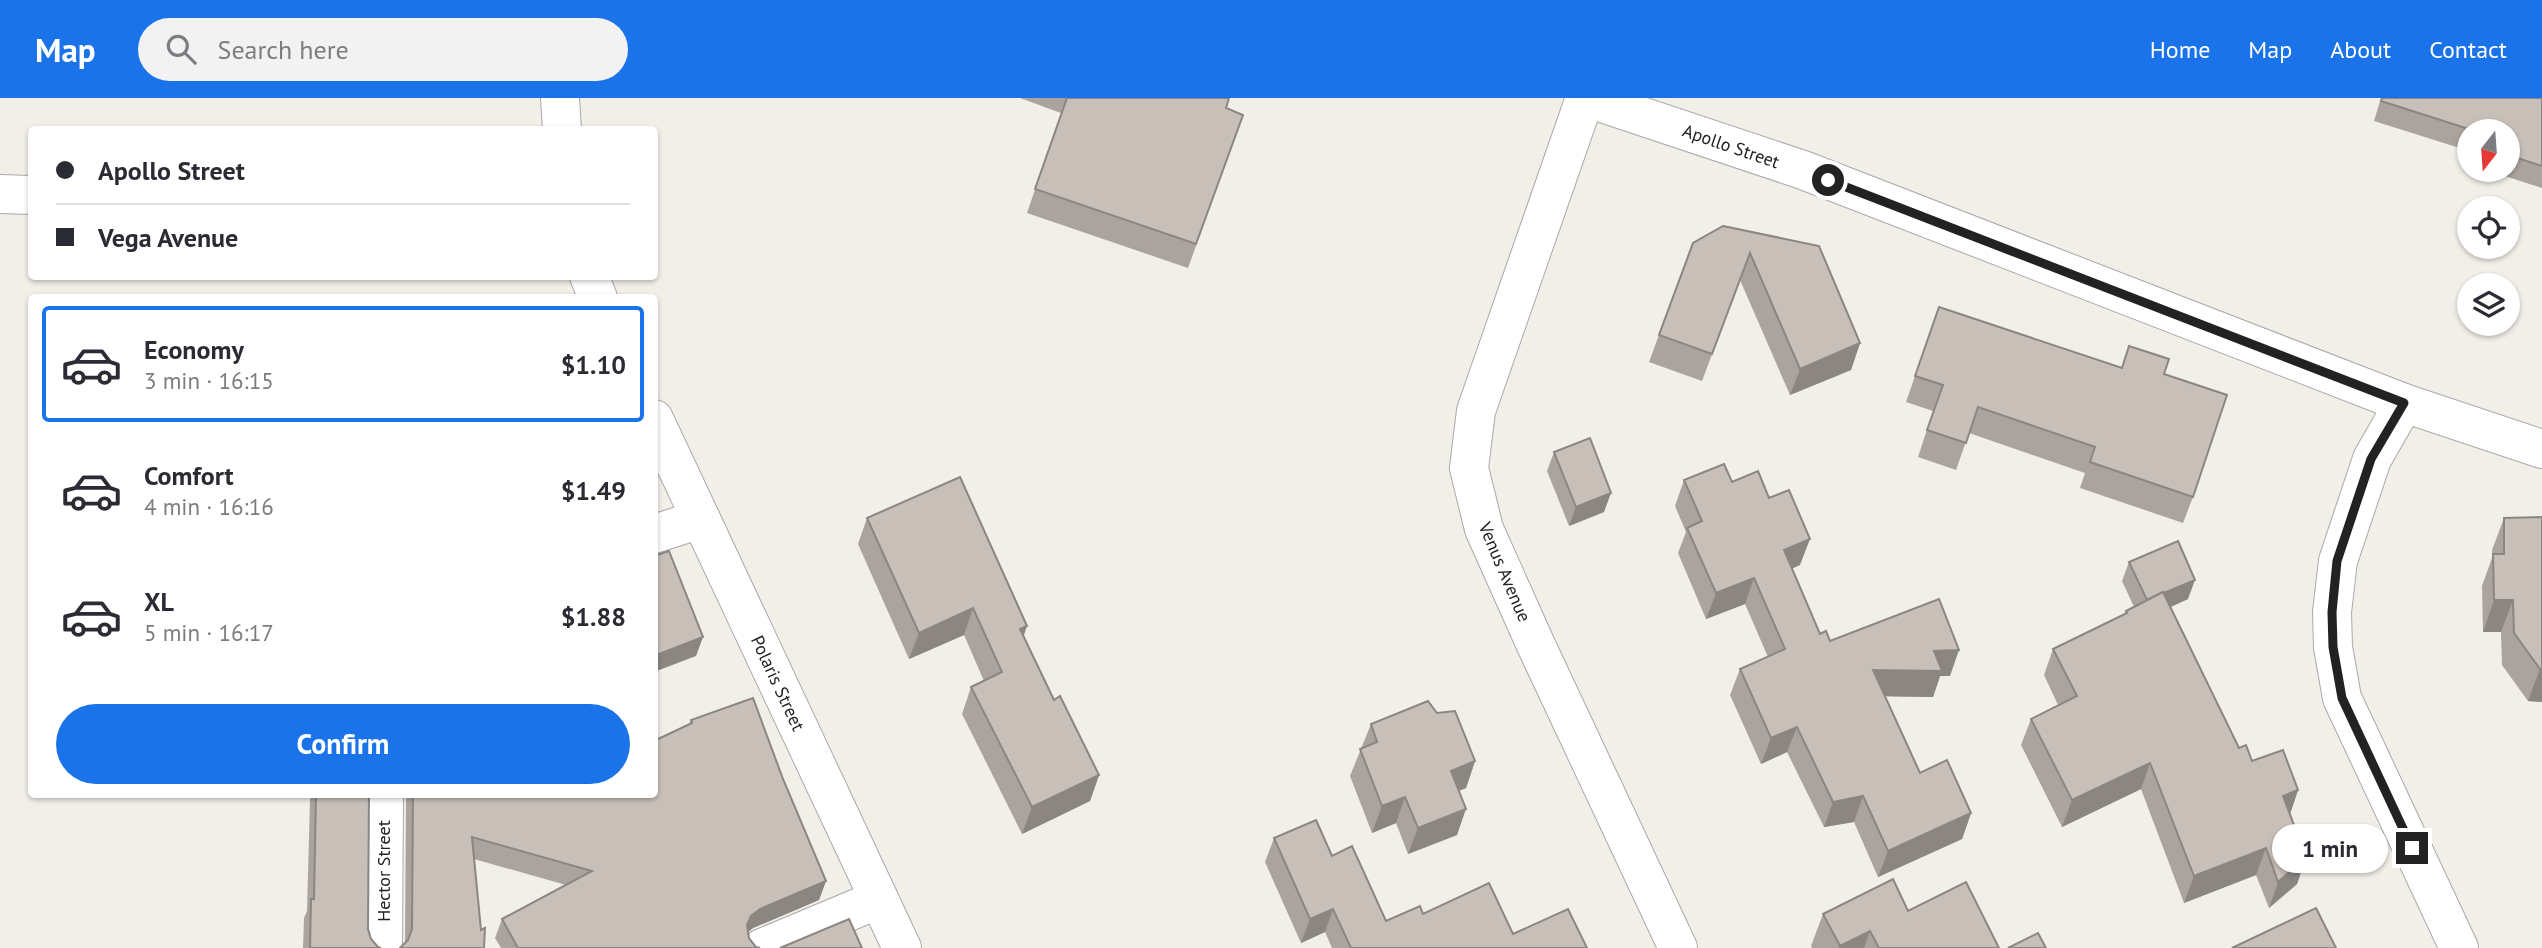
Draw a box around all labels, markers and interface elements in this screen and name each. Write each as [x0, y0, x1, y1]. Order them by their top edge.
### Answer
search box [138, 18, 628, 81]
text: Map [35, 28, 96, 71]
icon: search [162, 30, 200, 68]
text: Search here [218, 33, 349, 66]
text: Home [2150, 34, 2210, 65]
text: Map [2248, 34, 2292, 65]
text: About [2330, 34, 2391, 65]
text: Contact [2429, 34, 2507, 65]
street label: Apollo Street [1680, 119, 1782, 173]
north arrow [2457, 119, 2520, 182]
map controls [2457, 119, 2520, 336]
text: Apollo Street [98, 154, 245, 187]
route start [1812, 164, 1844, 196]
button: locate [2457, 196, 2520, 259]
text: Vega Avenue [98, 221, 238, 254]
button: layers [2457, 273, 2520, 336]
icon: car [60, 333, 123, 396]
text: Economy [144, 333, 244, 366]
text: $1.10 [561, 348, 626, 381]
text: 3 min · 16:15 [144, 366, 274, 395]
icon: car [60, 459, 123, 522]
text: Comfort [144, 459, 234, 492]
text: $1.49 [561, 474, 626, 507]
text: 4 min · 16:16 [144, 492, 274, 521]
street label: Venus Avenue [1473, 518, 1536, 625]
icon: car [60, 585, 123, 648]
text: XL [144, 585, 174, 618]
text: $1.88 [561, 600, 626, 633]
text: 5 min · 16:17 [144, 618, 274, 647]
street label: Polaris Street [746, 632, 810, 734]
button: Confirm [56, 704, 630, 784]
street label: Hector Street [372, 820, 395, 922]
callout: 1 min [2272, 824, 2388, 872]
route end [2396, 832, 2428, 864]
text: 1 min [2302, 834, 2358, 863]

